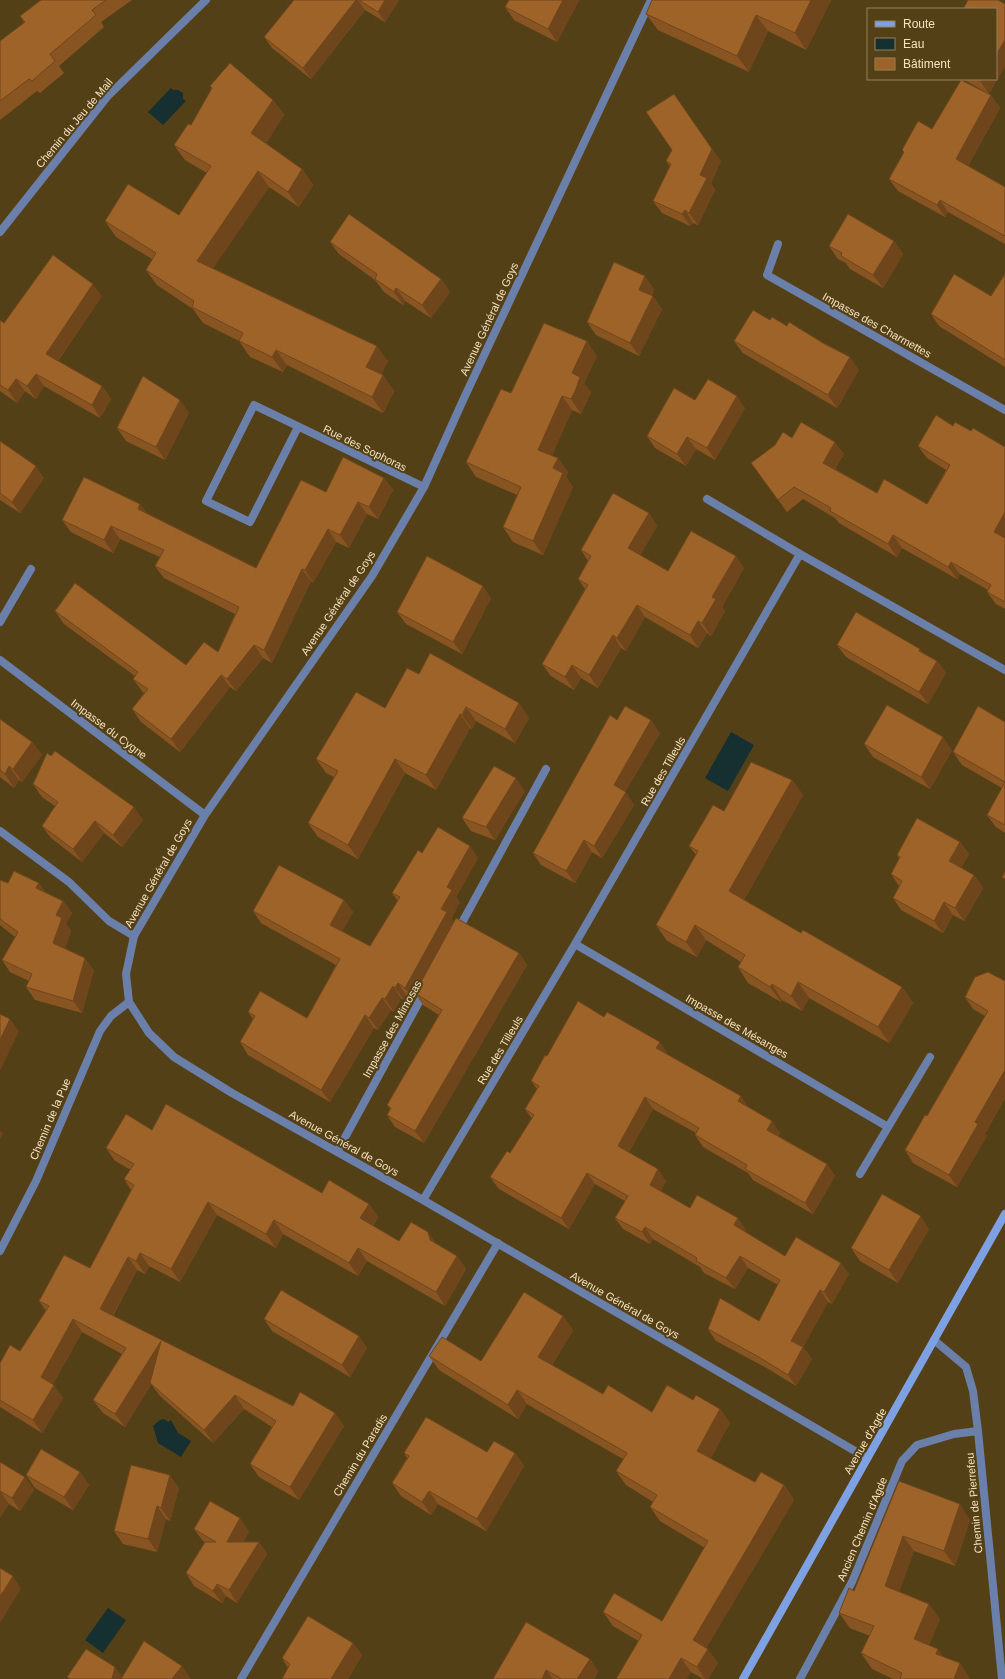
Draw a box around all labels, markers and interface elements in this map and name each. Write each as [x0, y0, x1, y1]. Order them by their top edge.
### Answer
legend [867, 8, 997, 80]
text: Route [903, 17, 935, 31]
text: Eau [903, 37, 924, 51]
text: Bâtiment [903, 57, 951, 71]
street label: Chemin du Jeu de Mail [33, 76, 115, 170]
street label: Avenue Général de Goys [458, 260, 521, 377]
street label: Impasse des Charmettes [821, 290, 934, 360]
street label: Rue des Sophoras [321, 423, 409, 474]
street label: Avenue Général de Goys [299, 548, 378, 657]
street label: Impasse du Cygne [69, 697, 149, 761]
street label: Rue des Tilleuls [638, 734, 688, 808]
street label: Avenue Général de Goys [122, 816, 194, 929]
street label: Impasse des Mimosas [360, 978, 424, 1080]
street label: Impasse des Mésanges [684, 992, 791, 1060]
street label: Rue des Tilleuls [475, 1013, 525, 1086]
street label: Chemin de la Pue [27, 1076, 73, 1162]
street label: Avenue Général de Goys [287, 1108, 401, 1178]
street label: Avenue Général de Goys [569, 1269, 682, 1341]
street label: Avenue d'Agde [841, 1406, 889, 1476]
street label: Chemin du Paradis [331, 1411, 389, 1498]
street label: Chemin de Pierrefeu [964, 1452, 984, 1554]
street label: Ancien Chemin d'Agde [835, 1475, 889, 1583]

